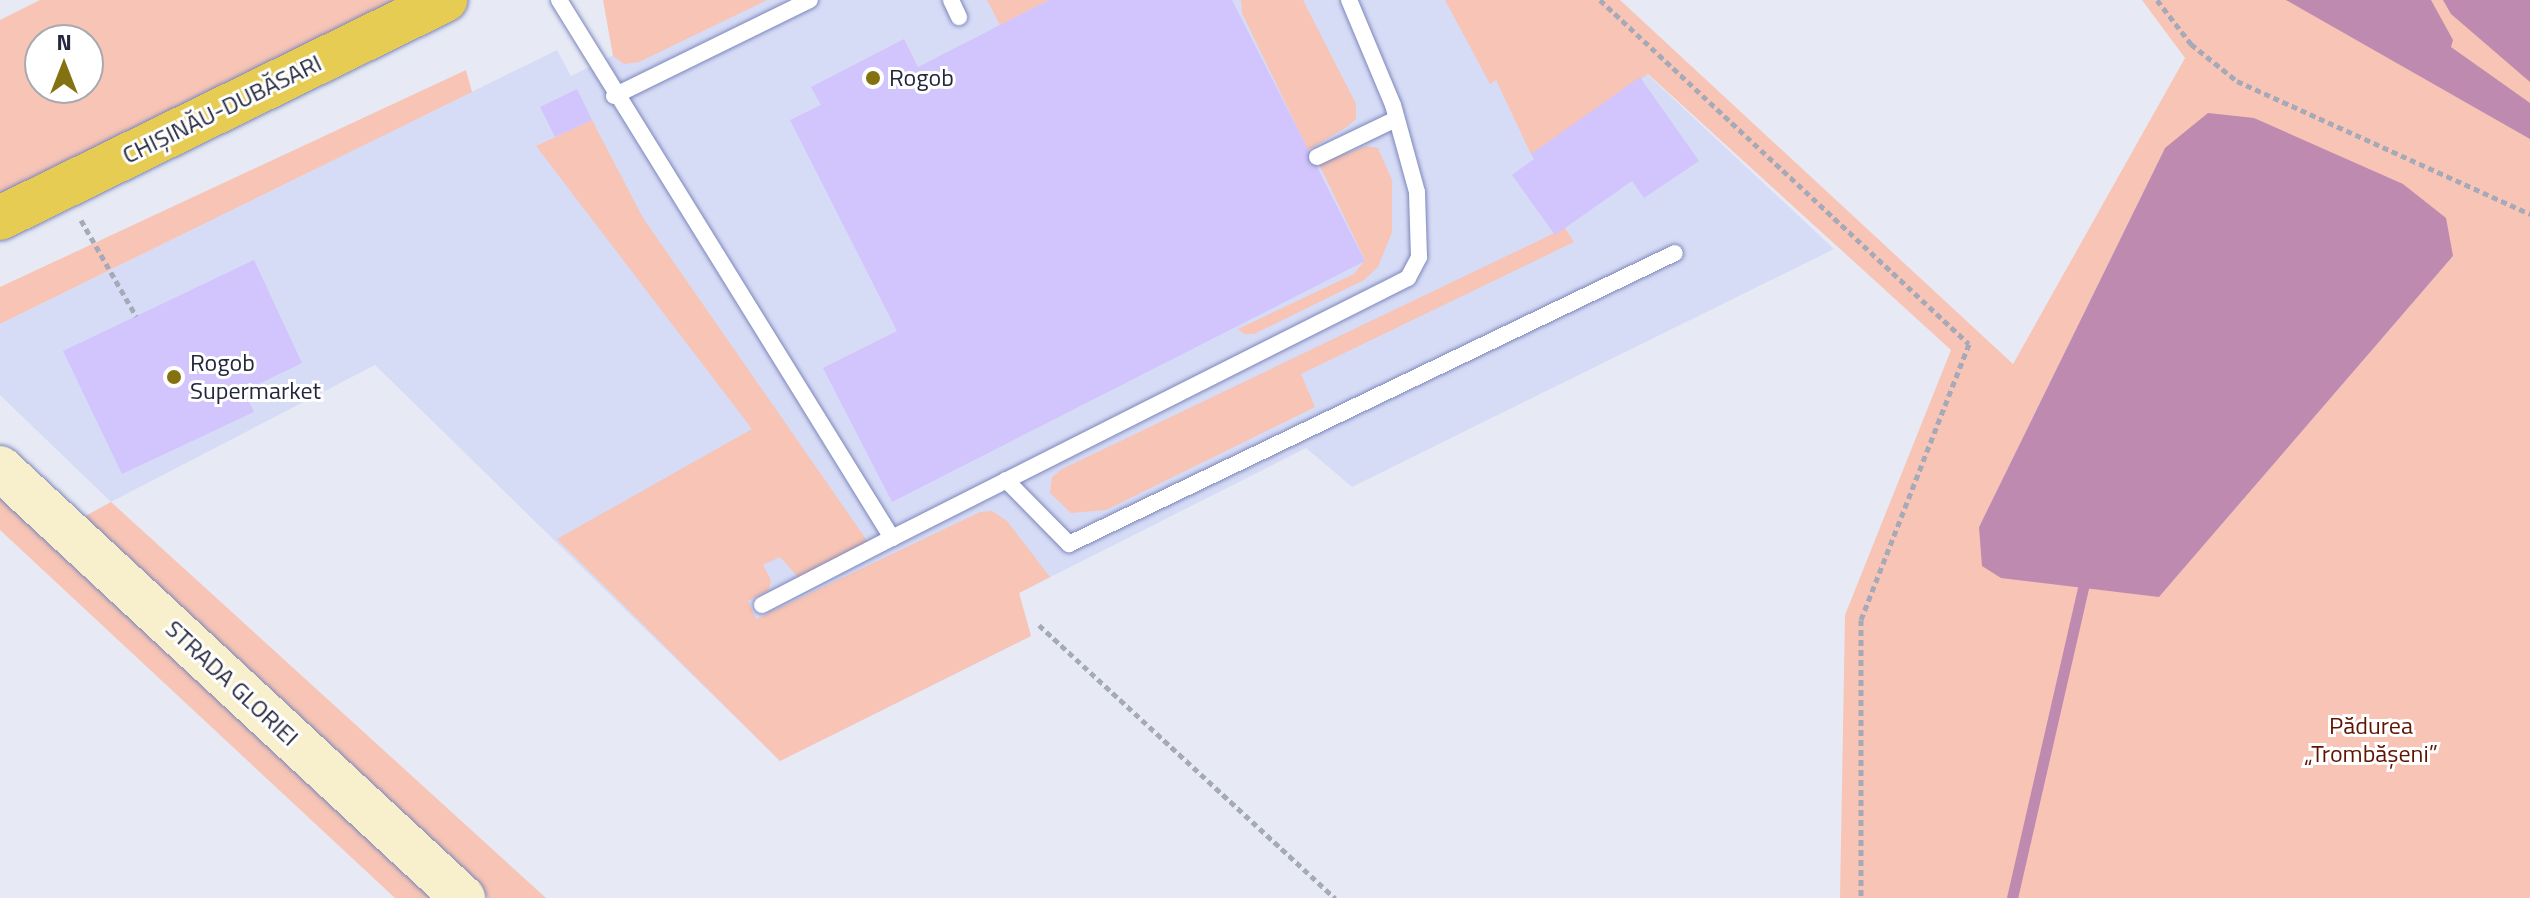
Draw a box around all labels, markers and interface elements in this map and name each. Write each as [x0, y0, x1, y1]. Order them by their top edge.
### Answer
north arrow [24, 24, 104, 104]
text: N [56, 25, 72, 59]
street label: CHIȘINĂU-DUBĂSARI [118, 48, 326, 170]
place label: Rogob [889, 64, 954, 92]
marker: Rogob [864, 69, 882, 87]
place label: Rogob Supermarket [190, 349, 321, 405]
marker: Rogob Supermarket [165, 368, 183, 386]
street label: STRADA GLORIEI [160, 614, 304, 752]
park label: Pădurea „Trombășeni” [2304, 712, 2438, 768]

